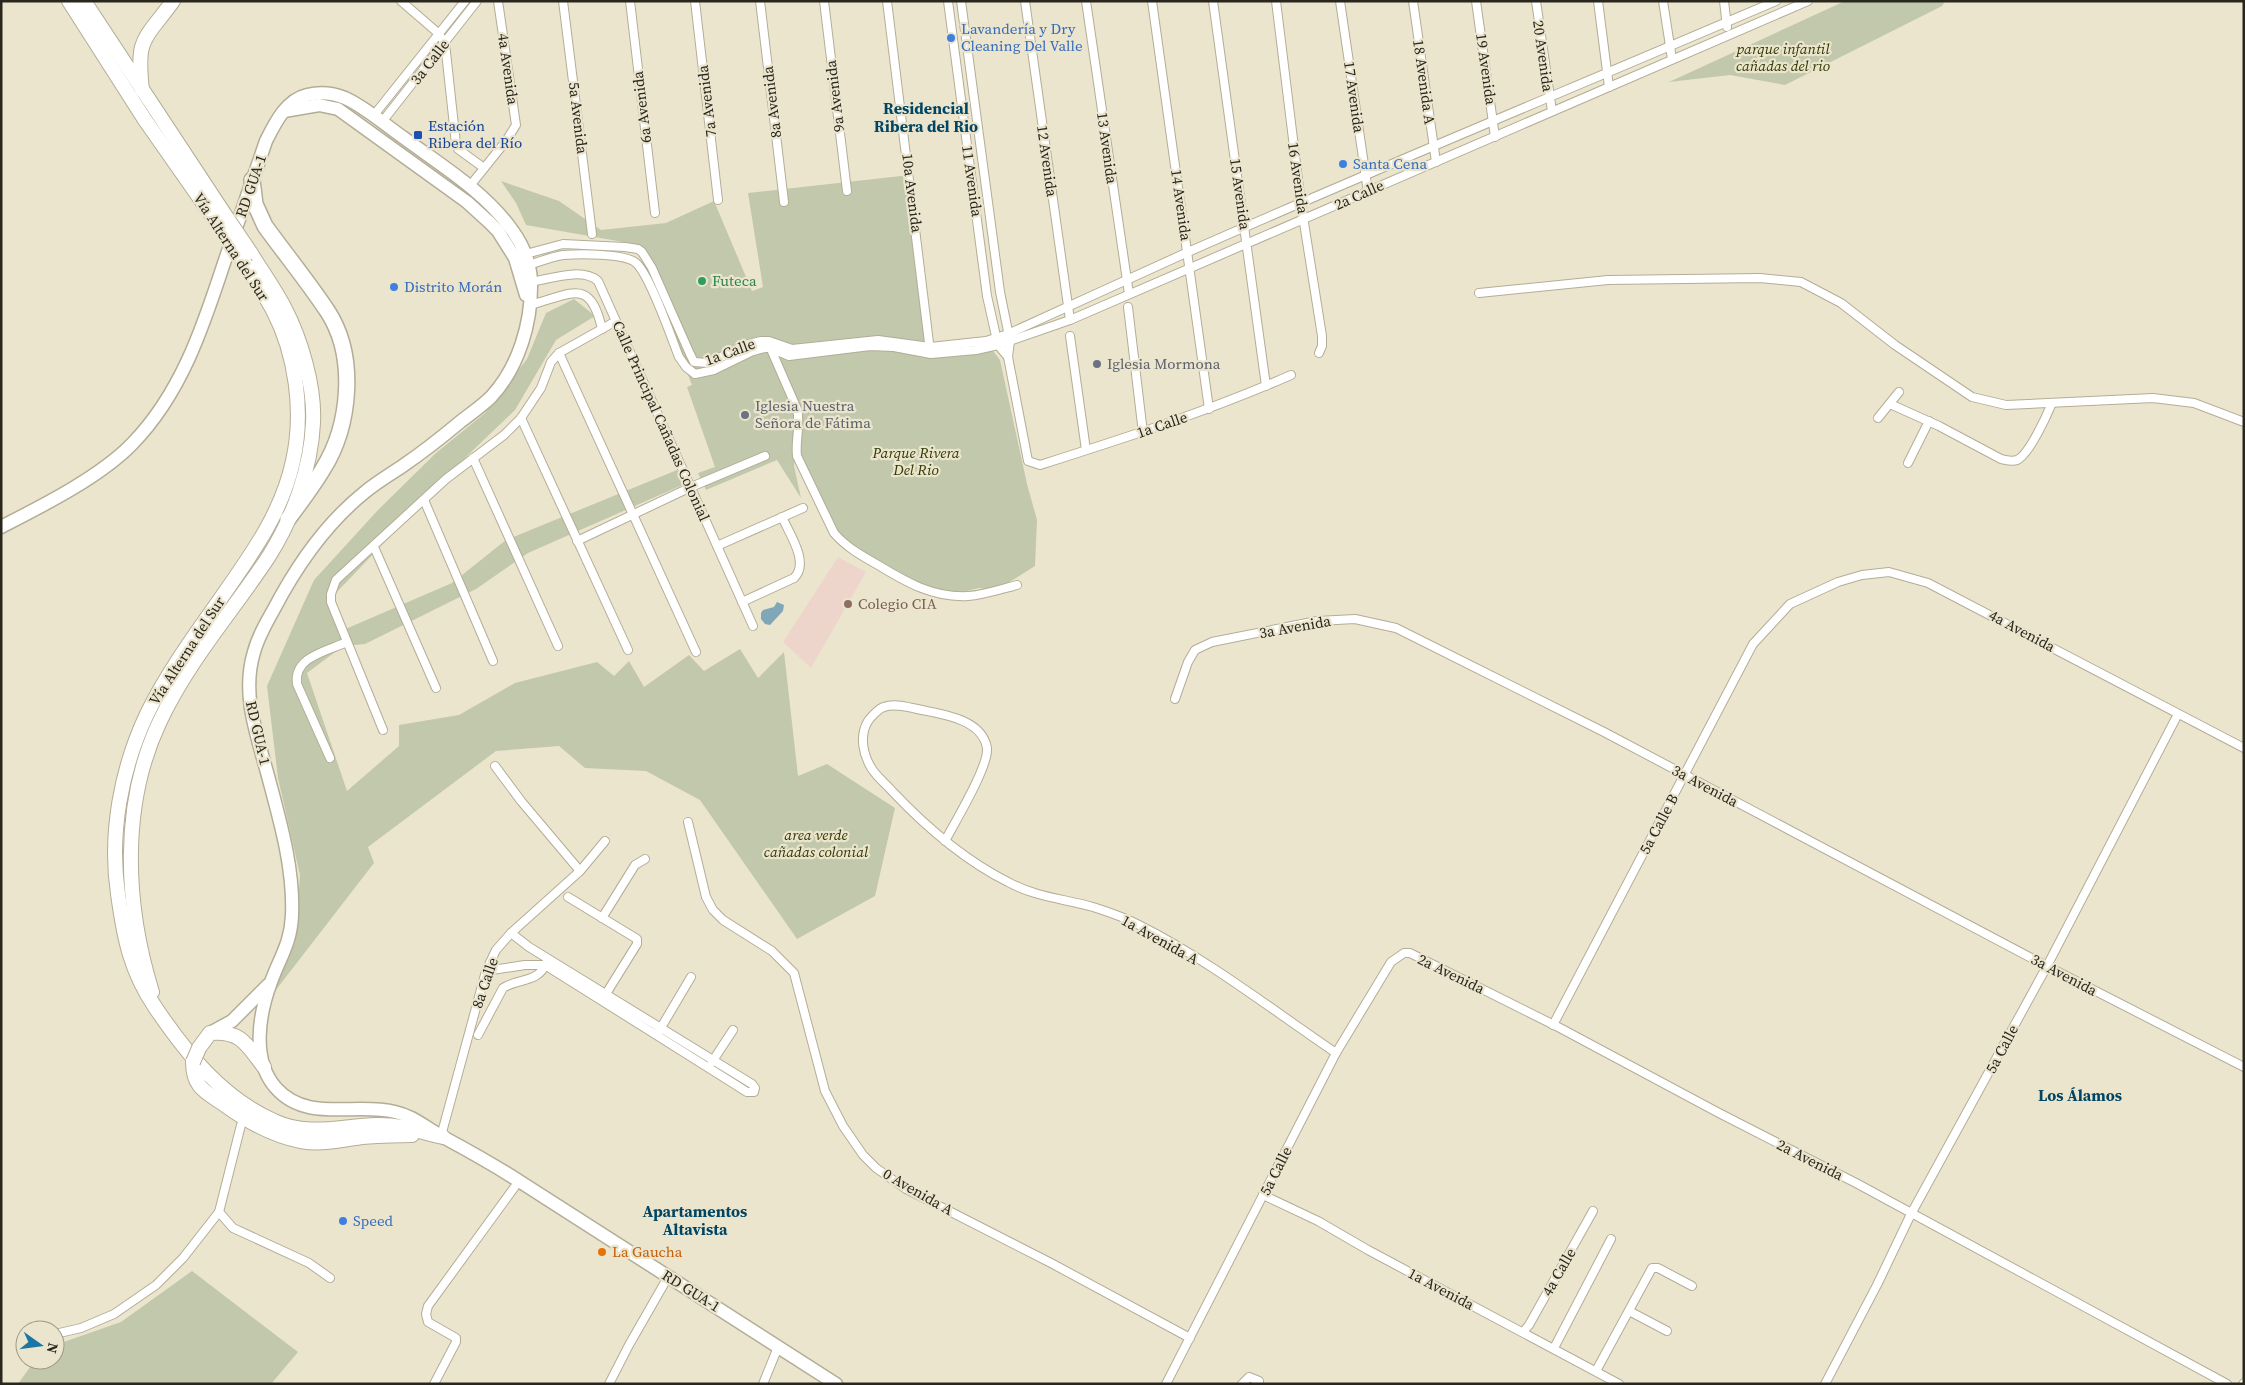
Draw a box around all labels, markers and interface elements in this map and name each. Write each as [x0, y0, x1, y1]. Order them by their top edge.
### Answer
place label: Lavandería y Dry Cleaning Del Valle [961, 18, 1083, 56]
street label: 20 Avenida [1528, 19, 1559, 93]
street label: 4a Avenida [493, 32, 524, 106]
marker: Lavandería y Dry Cleaning Del Valle [945, 32, 957, 44]
street label: 19 Avenida [1471, 32, 1502, 106]
street label: 3a Calle [405, 34, 454, 89]
street label: 18 Avenida A [1408, 38, 1441, 126]
park label: parque infantil cañadas del rio [1734, 38, 1830, 76]
street label: 9a Avenida [820, 59, 849, 133]
street label: 17 Avenida [1339, 60, 1370, 134]
street label: 7a Avenida [692, 64, 721, 138]
street label: 8a Avenida [757, 65, 786, 139]
street label: 6a Avenida [627, 70, 656, 144]
street label: 5a Avenida [564, 81, 593, 155]
district label: Residencial Ribera del Rio [874, 97, 978, 137]
street label: 13 Avenida [1092, 111, 1123, 185]
place label: Estación Ribera del Río [428, 115, 522, 153]
street label: 12 Avenida [1032, 124, 1063, 198]
marker: Estación Ribera del Río [412, 129, 424, 141]
street label: 16 Avenida [1283, 141, 1314, 215]
street label: 11 Avenida [957, 144, 988, 218]
street label: RD GUA-1 [230, 152, 271, 220]
street label: 10a Avenida [897, 152, 928, 234]
place label: Santa Cena [1353, 153, 1427, 174]
street label: 15 Avenida [1225, 157, 1256, 231]
marker: Santa Cena [1337, 158, 1349, 170]
street label: 14 Avenida [1166, 168, 1197, 242]
street label: 2a Calle [1331, 174, 1387, 215]
street label: Vía Alterna del Sur [188, 188, 275, 306]
place label: Futeca [712, 270, 757, 291]
marker: Futeca [696, 275, 708, 287]
place label: Distrito Morán [404, 276, 502, 297]
marker: Distrito Morán [388, 281, 400, 293]
street label: Calle Principal Cañadas Colonial [608, 317, 715, 525]
street label: 1a Calle [702, 333, 758, 370]
place label: Iglesia Mormona [1107, 353, 1221, 374]
marker: Iglesia Mormona [1091, 358, 1103, 370]
place label: Iglesia Nuestra Señora de Fátima [755, 395, 871, 433]
street label: 1a Calle [1134, 406, 1190, 443]
marker: Iglesia Nuestra Señora de Fátima [739, 409, 751, 421]
park label: Parque Rivera Del Rio [871, 442, 960, 480]
street label: Vía Alterna del Sur [144, 592, 230, 709]
place label: Colegio CIA [858, 593, 937, 614]
marker: Colegio CIA [842, 598, 854, 610]
street label: 4a Avenida [1985, 604, 2059, 657]
street label: 3a Avenida [1258, 610, 1333, 643]
street label: RD GUA-1 [241, 699, 276, 767]
street label: 3a Avenida [1668, 759, 1742, 812]
street label: 5a Calle B [1634, 790, 1683, 858]
park label: area verde cañadas colonial [764, 824, 869, 862]
street label: 1a Avenida A [1118, 910, 1203, 970]
street label: 2a Avenida [1414, 948, 1489, 999]
street label: 3a Avenida [2027, 948, 2101, 1001]
street label: 8a Calle [466, 954, 503, 1011]
street label: 5a Calle [1980, 1020, 2023, 1077]
district label: Los Álamos [2038, 1084, 2122, 1106]
street label: 2a Avenida [1773, 1134, 1847, 1185]
street label: 5a Calle [1254, 1142, 1297, 1199]
street label: 0 Avenida A [879, 1163, 957, 1220]
district label: Apartamentos Altavista [643, 1200, 747, 1240]
place label: Speed [353, 1210, 394, 1231]
marker: Speed [337, 1215, 349, 1227]
place label: La Gaucha [612, 1241, 683, 1262]
street label: 4a Calle [1536, 1244, 1581, 1300]
marker: La Gaucha [596, 1246, 608, 1258]
street label: 1a Avenida [1404, 1262, 1478, 1315]
street label: RD GUA-1 [658, 1264, 725, 1317]
north arrow [15, 1320, 65, 1370]
text: N [42, 1341, 64, 1356]

